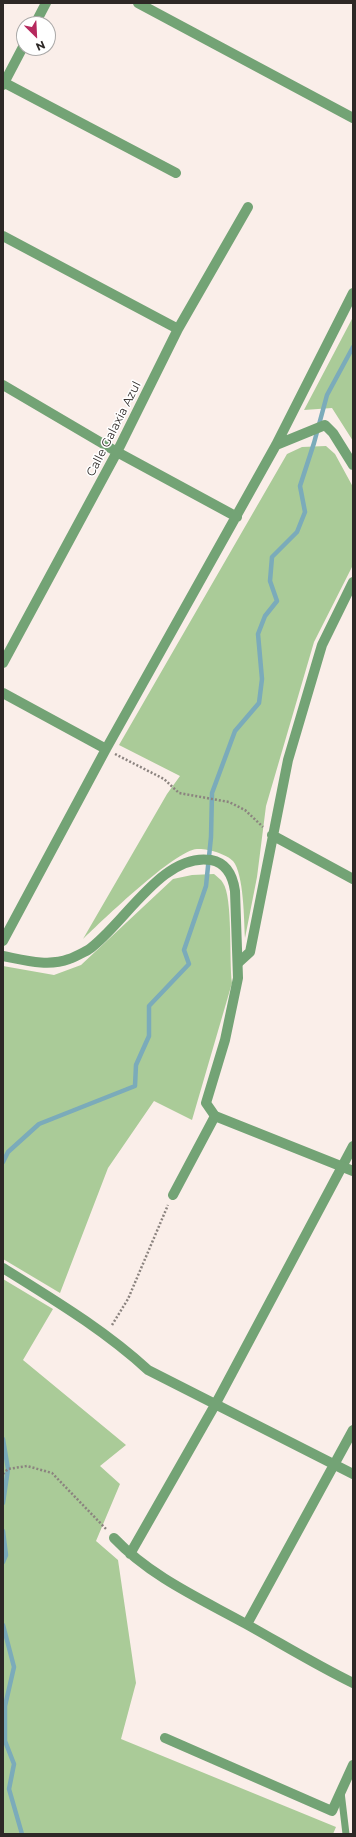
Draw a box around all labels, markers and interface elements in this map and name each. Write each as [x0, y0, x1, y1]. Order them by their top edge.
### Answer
north arrow [16, 16, 56, 56]
text: N [34, 38, 47, 54]
street label: Calle Galaxia Azul [84, 379, 144, 479]

